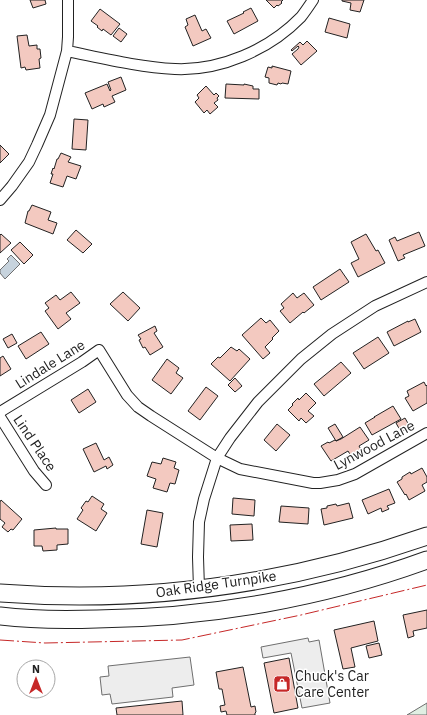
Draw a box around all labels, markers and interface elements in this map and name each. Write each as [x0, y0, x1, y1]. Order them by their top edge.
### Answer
street label: Lindale Lane [12, 335, 89, 393]
street label: Lind Place [10, 411, 61, 475]
street label: Lynwood Lane [330, 416, 418, 474]
street label: Oak Ridge Turnpike [154, 567, 278, 601]
north arrow [16, 659, 56, 699]
text: N [32, 662, 40, 676]
place label: Chuck's Car Care Center [295, 667, 369, 701]
shop icon: Chuck's Car Care Center [272, 674, 292, 694]

